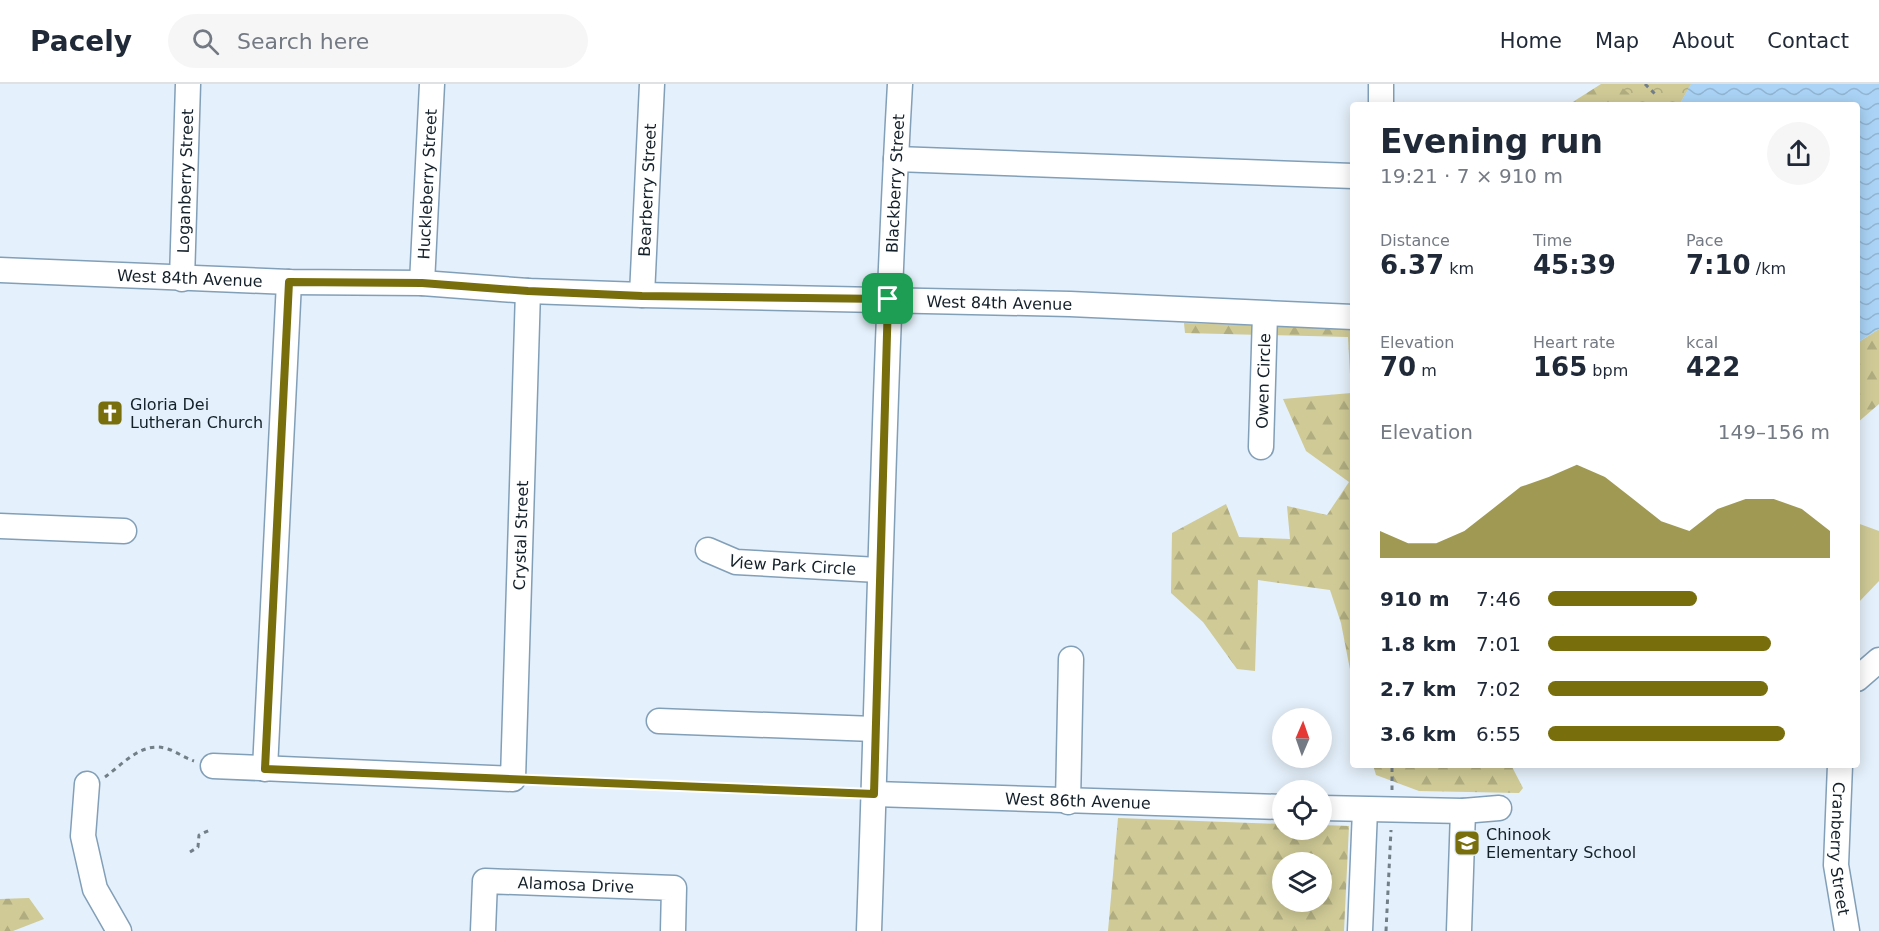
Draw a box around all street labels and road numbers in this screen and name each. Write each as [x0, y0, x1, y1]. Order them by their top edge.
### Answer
street label: Loganberry Street [173, 108, 197, 254]
street label: Huckleberry Street [414, 108, 440, 260]
street label: Blackberry Street [882, 113, 908, 253]
street label: Bearberry Street [634, 123, 660, 257]
street label: West 84th Avenue [117, 265, 263, 290]
street label: West 84th Avenue [926, 291, 1072, 314]
street label: Owen Circle [1252, 333, 1274, 429]
street label: Crystal Street [509, 480, 532, 591]
street label: View Park Circle [726, 550, 857, 578]
street label: Cranberry Street [1826, 782, 1854, 917]
street label: West 86th Avenue [1005, 789, 1151, 812]
street label: Alamosa Drive [517, 873, 634, 896]

